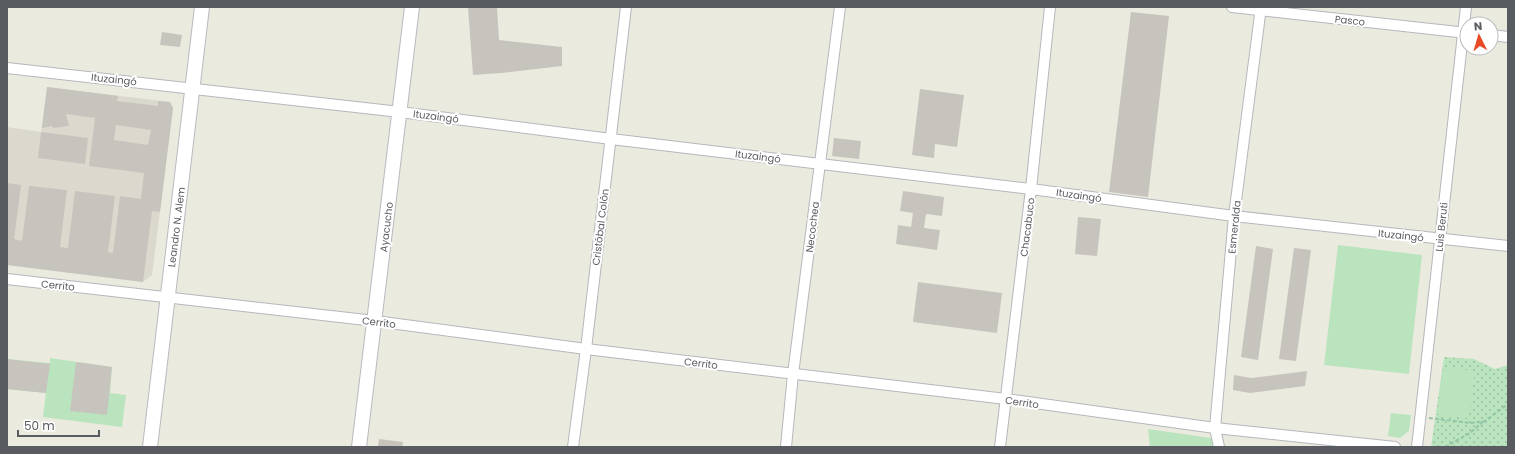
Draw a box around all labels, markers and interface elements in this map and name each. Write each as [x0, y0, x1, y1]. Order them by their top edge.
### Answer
street label: Pasco [1334, 11, 1366, 30]
north arrow [1459, 16, 1499, 56]
text: N [1473, 18, 1483, 34]
street label: Ituzaingó [90, 70, 138, 89]
street label: Ituzaingó [412, 106, 460, 127]
street label: Ituzaingó [734, 146, 782, 167]
street label: Ituzaingó [1055, 185, 1103, 206]
street label: Leandro N. Alem [164, 186, 189, 268]
street label: Cristóbal Colón [588, 188, 613, 266]
street label: Chacabuco [1016, 197, 1039, 257]
street label: Esmeralda [1224, 200, 1245, 254]
street label: Ayacucho [376, 201, 397, 253]
street label: Necochea [802, 201, 823, 253]
street label: Luis Beruti [1431, 202, 1452, 253]
street label: Ituzaingó [1377, 226, 1425, 245]
street label: Cerrito [40, 276, 76, 295]
street label: Cerrito [361, 313, 397, 332]
street label: Cerrito [683, 354, 719, 373]
street label: Cerrito [1004, 393, 1040, 412]
scale bar [18, 412, 99, 438]
text: 50 m [24, 417, 55, 434]

